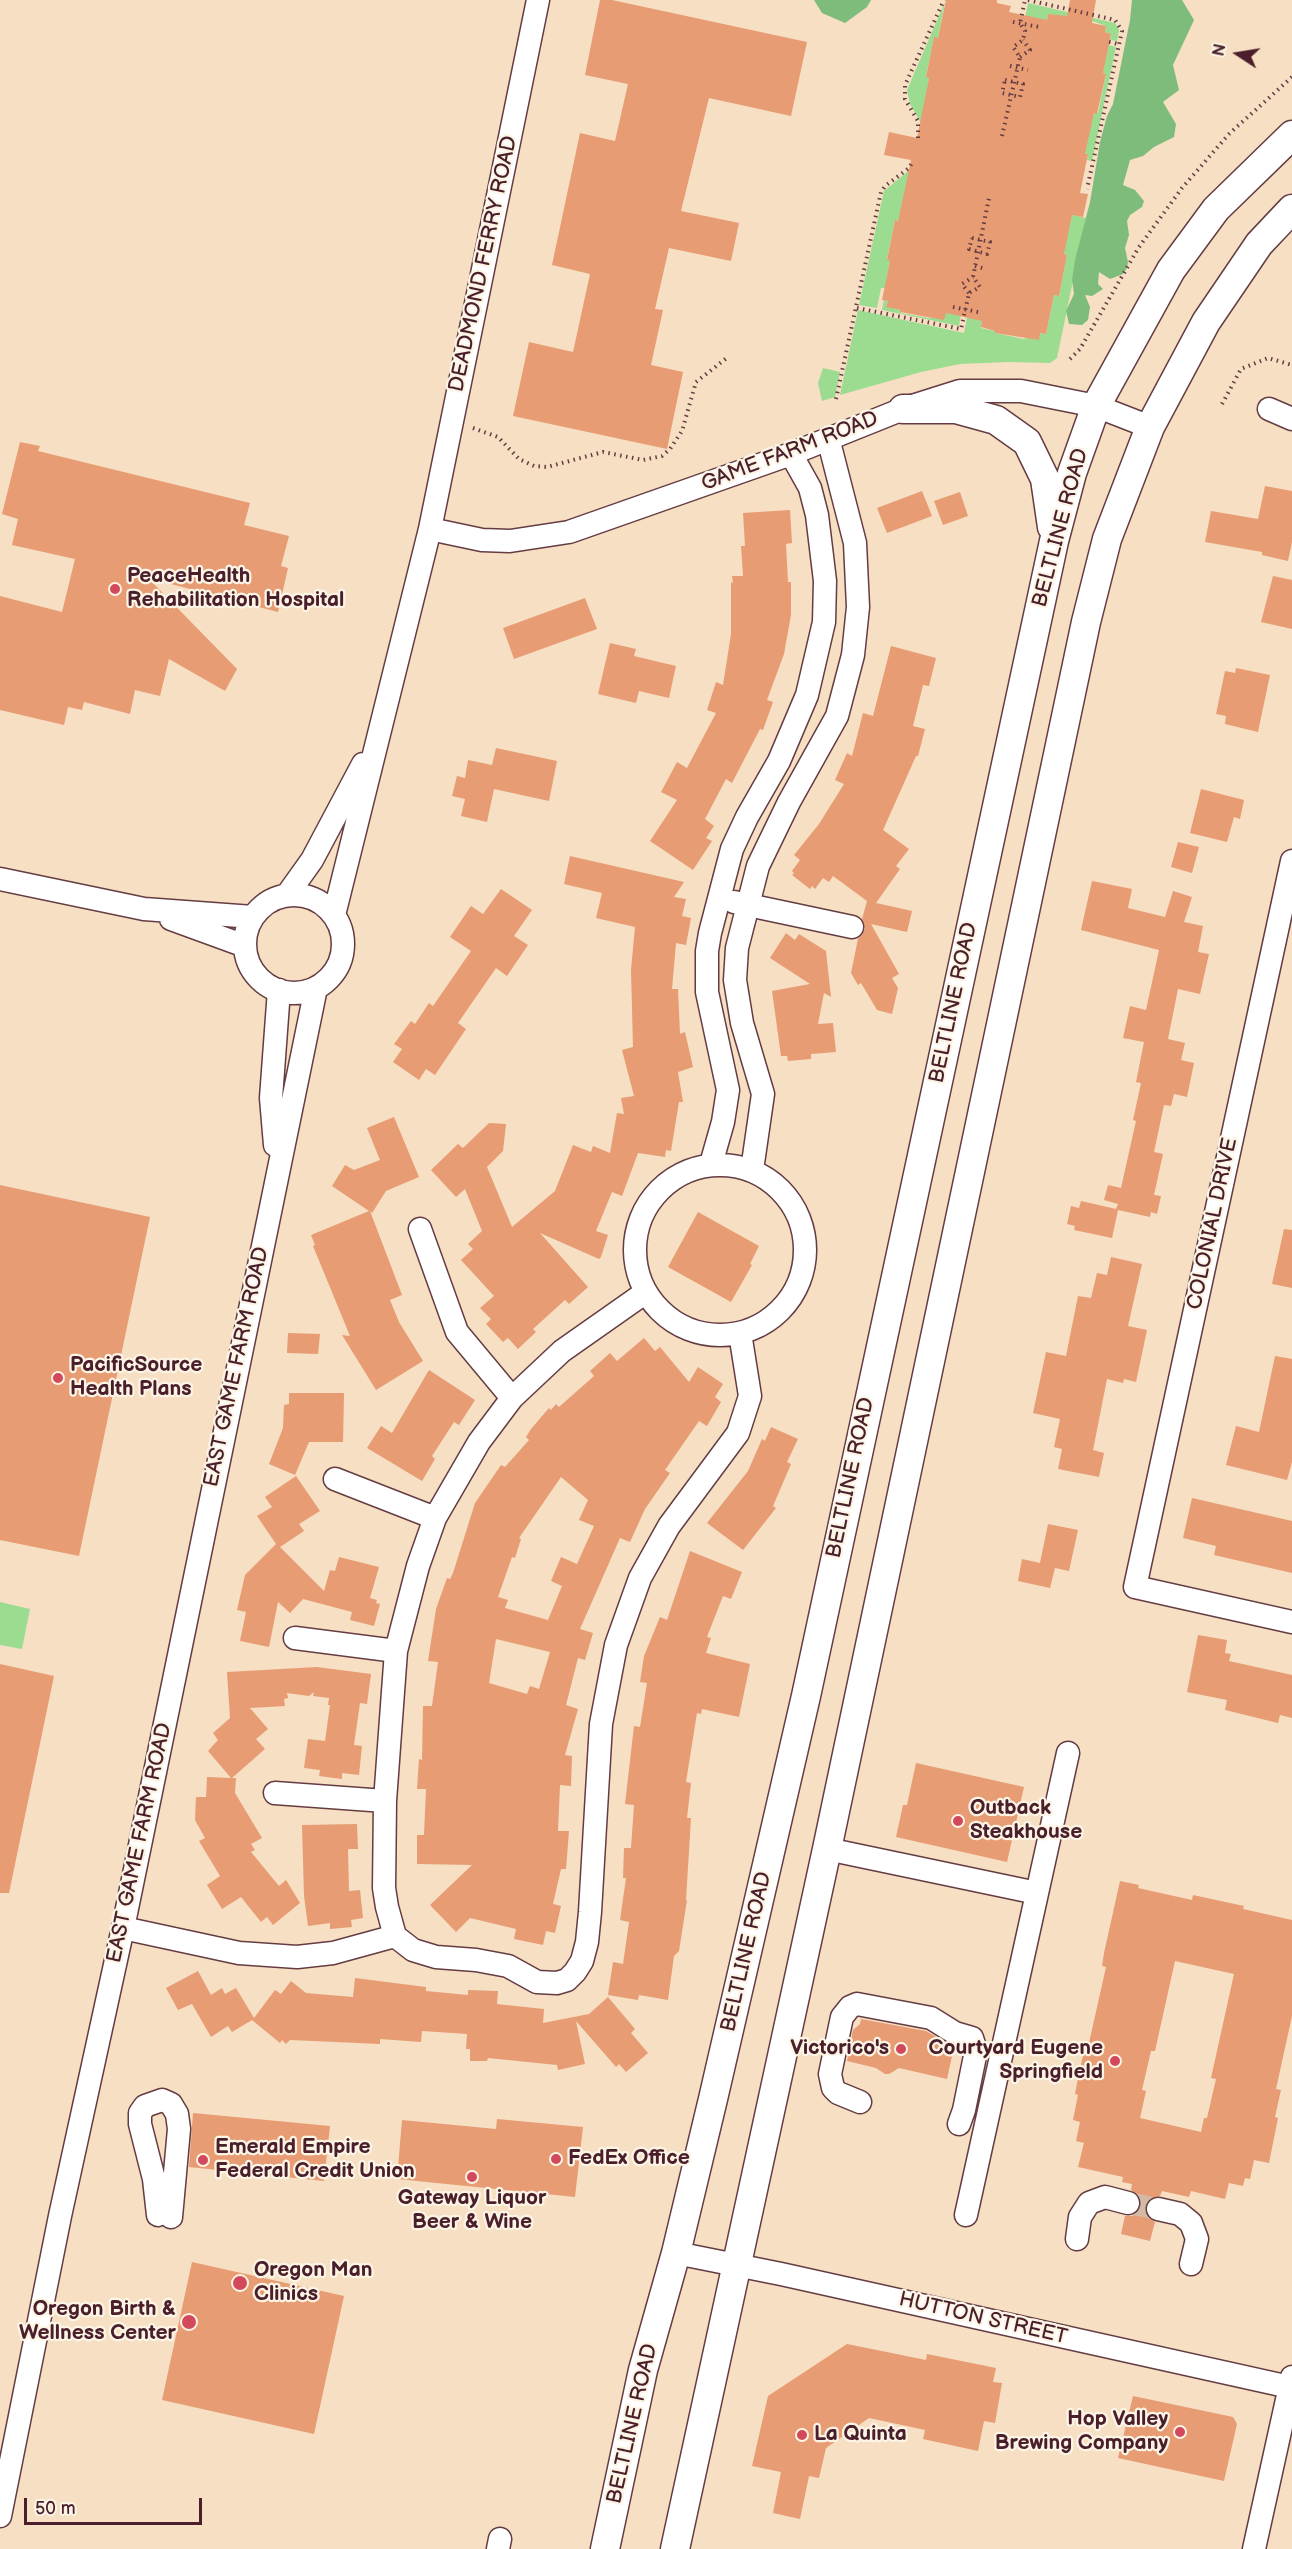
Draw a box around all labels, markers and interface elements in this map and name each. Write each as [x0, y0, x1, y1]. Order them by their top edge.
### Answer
north arrow [1208, 24, 1268, 84]
text: N [1209, 42, 1230, 58]
street label: DEADMOND FERRY ROAD [445, 134, 523, 394]
street label: GAME FARM ROAD [698, 407, 882, 497]
street label: BELTLINE ROAD [1028, 446, 1094, 610]
place label: PeaceHealth Rehabilitation Hospital [127, 564, 344, 614]
marker: PeaceHealth Rehabilitation Hospital [108, 582, 122, 596]
street label: BELTLINE ROAD [925, 920, 983, 1086]
street label: COLONIAL DRIVE [1182, 1136, 1244, 1312]
street label: EAST GAME FARM ROAD [199, 1245, 275, 1489]
place label: PacificSource Health Plans [70, 1353, 202, 1403]
marker: PacificSource Health Plans [51, 1371, 65, 1385]
street label: BELTLINE ROAD [822, 1395, 880, 1561]
street label: EAST GAME FARM ROAD [102, 1721, 178, 1965]
place label: Outback Steakhouse [970, 1796, 1082, 1846]
marker: Outback Steakhouse [951, 1814, 965, 1828]
street label: BELTLINE ROAD [716, 1870, 778, 2034]
place label: Victorico's [790, 2036, 889, 2062]
place label: Courtyard Eugene Springfield [929, 2036, 1103, 2086]
marker: Victorico's [894, 2042, 908, 2056]
marker: Courtyard Eugene Springfield [1108, 2054, 1122, 2068]
place label: Emerald Empire Federal Credit Union [215, 2135, 415, 2185]
place label: FedEx Office [568, 2146, 690, 2172]
marker: FedEx Office [549, 2152, 563, 2166]
marker: Emerald Empire Federal Credit Union [196, 2153, 210, 2167]
marker: Gateway Liquor Beer & Wine [465, 2170, 479, 2184]
place label: Gateway Liquor Beer & Wine [398, 2186, 546, 2236]
place label: Oregon Man Clinics [254, 2258, 372, 2308]
marker: Oregon Man Clinics [231, 2274, 249, 2292]
street label: HUTTON STREET [896, 2287, 1070, 2351]
place label: Oregon Birth & Wellness Center [19, 2297, 176, 2347]
marker: Oregon Birth & Wellness Center [180, 2313, 198, 2331]
street label: BELTLINE ROAD [602, 2342, 664, 2506]
place label: Hop Valley Brewing Company [995, 2407, 1168, 2457]
place label: La Quinta [814, 2422, 907, 2448]
marker: Hop Valley Brewing Company [1173, 2425, 1187, 2439]
marker: La Quinta [795, 2428, 809, 2442]
scale bar [27, 2486, 206, 2524]
text: 50 m [35, 2498, 76, 2519]

